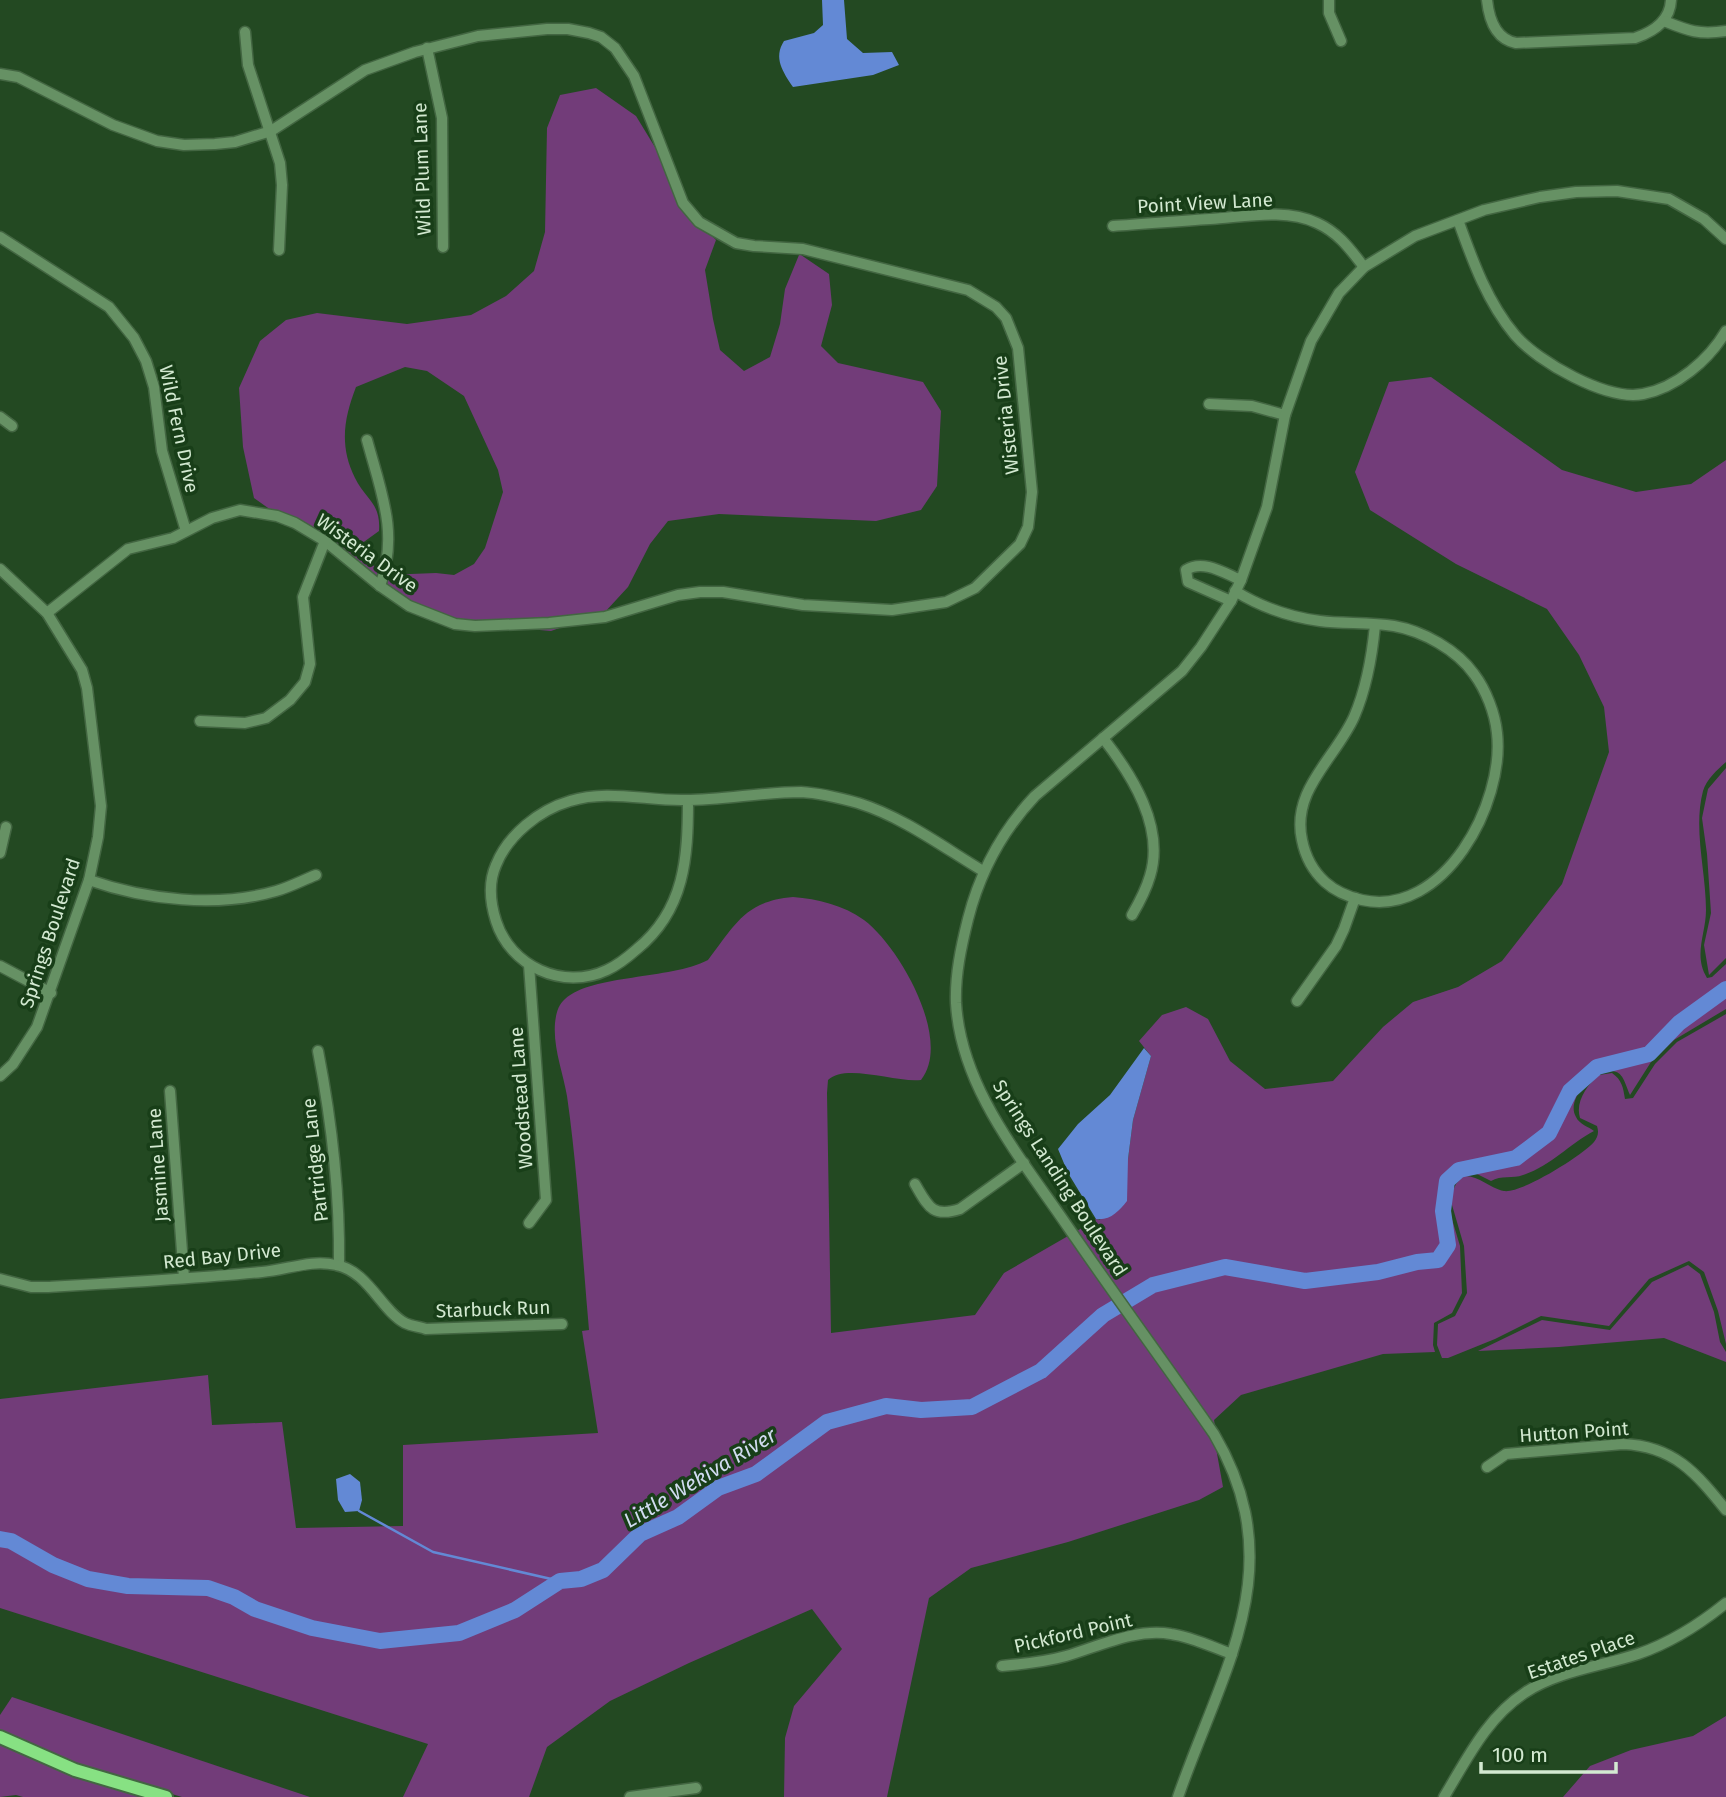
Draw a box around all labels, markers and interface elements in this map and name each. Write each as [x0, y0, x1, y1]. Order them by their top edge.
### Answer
street label: Wild Plum Lane [408, 102, 436, 236]
street label: Point View Lane [1136, 188, 1274, 218]
street label: Wisteria Drive [988, 354, 1024, 476]
street label: Wild Fern Drive [154, 363, 204, 495]
street label: Wisteria Drive [312, 509, 422, 597]
street label: Springs Boulevard [15, 855, 85, 1011]
street label: Woodstead Lane [505, 1026, 537, 1170]
street label: Springs Landing Boulevard [988, 1075, 1132, 1281]
street label: Partridge Lane [297, 1097, 333, 1223]
street label: Jasmine Lane [143, 1107, 173, 1223]
street label: Red Bay Drive [162, 1238, 282, 1274]
street label: Starbuck Run [435, 1296, 551, 1322]
street label: Hutton Point [1519, 1417, 1630, 1447]
water label: Little Wekiva River [619, 1422, 782, 1534]
street label: Pickford Point [1012, 1608, 1134, 1658]
street label: Estates Place [1524, 1626, 1638, 1684]
scale bar [1481, 1730, 1616, 1774]
text: 100 m [1492, 1742, 1548, 1768]

